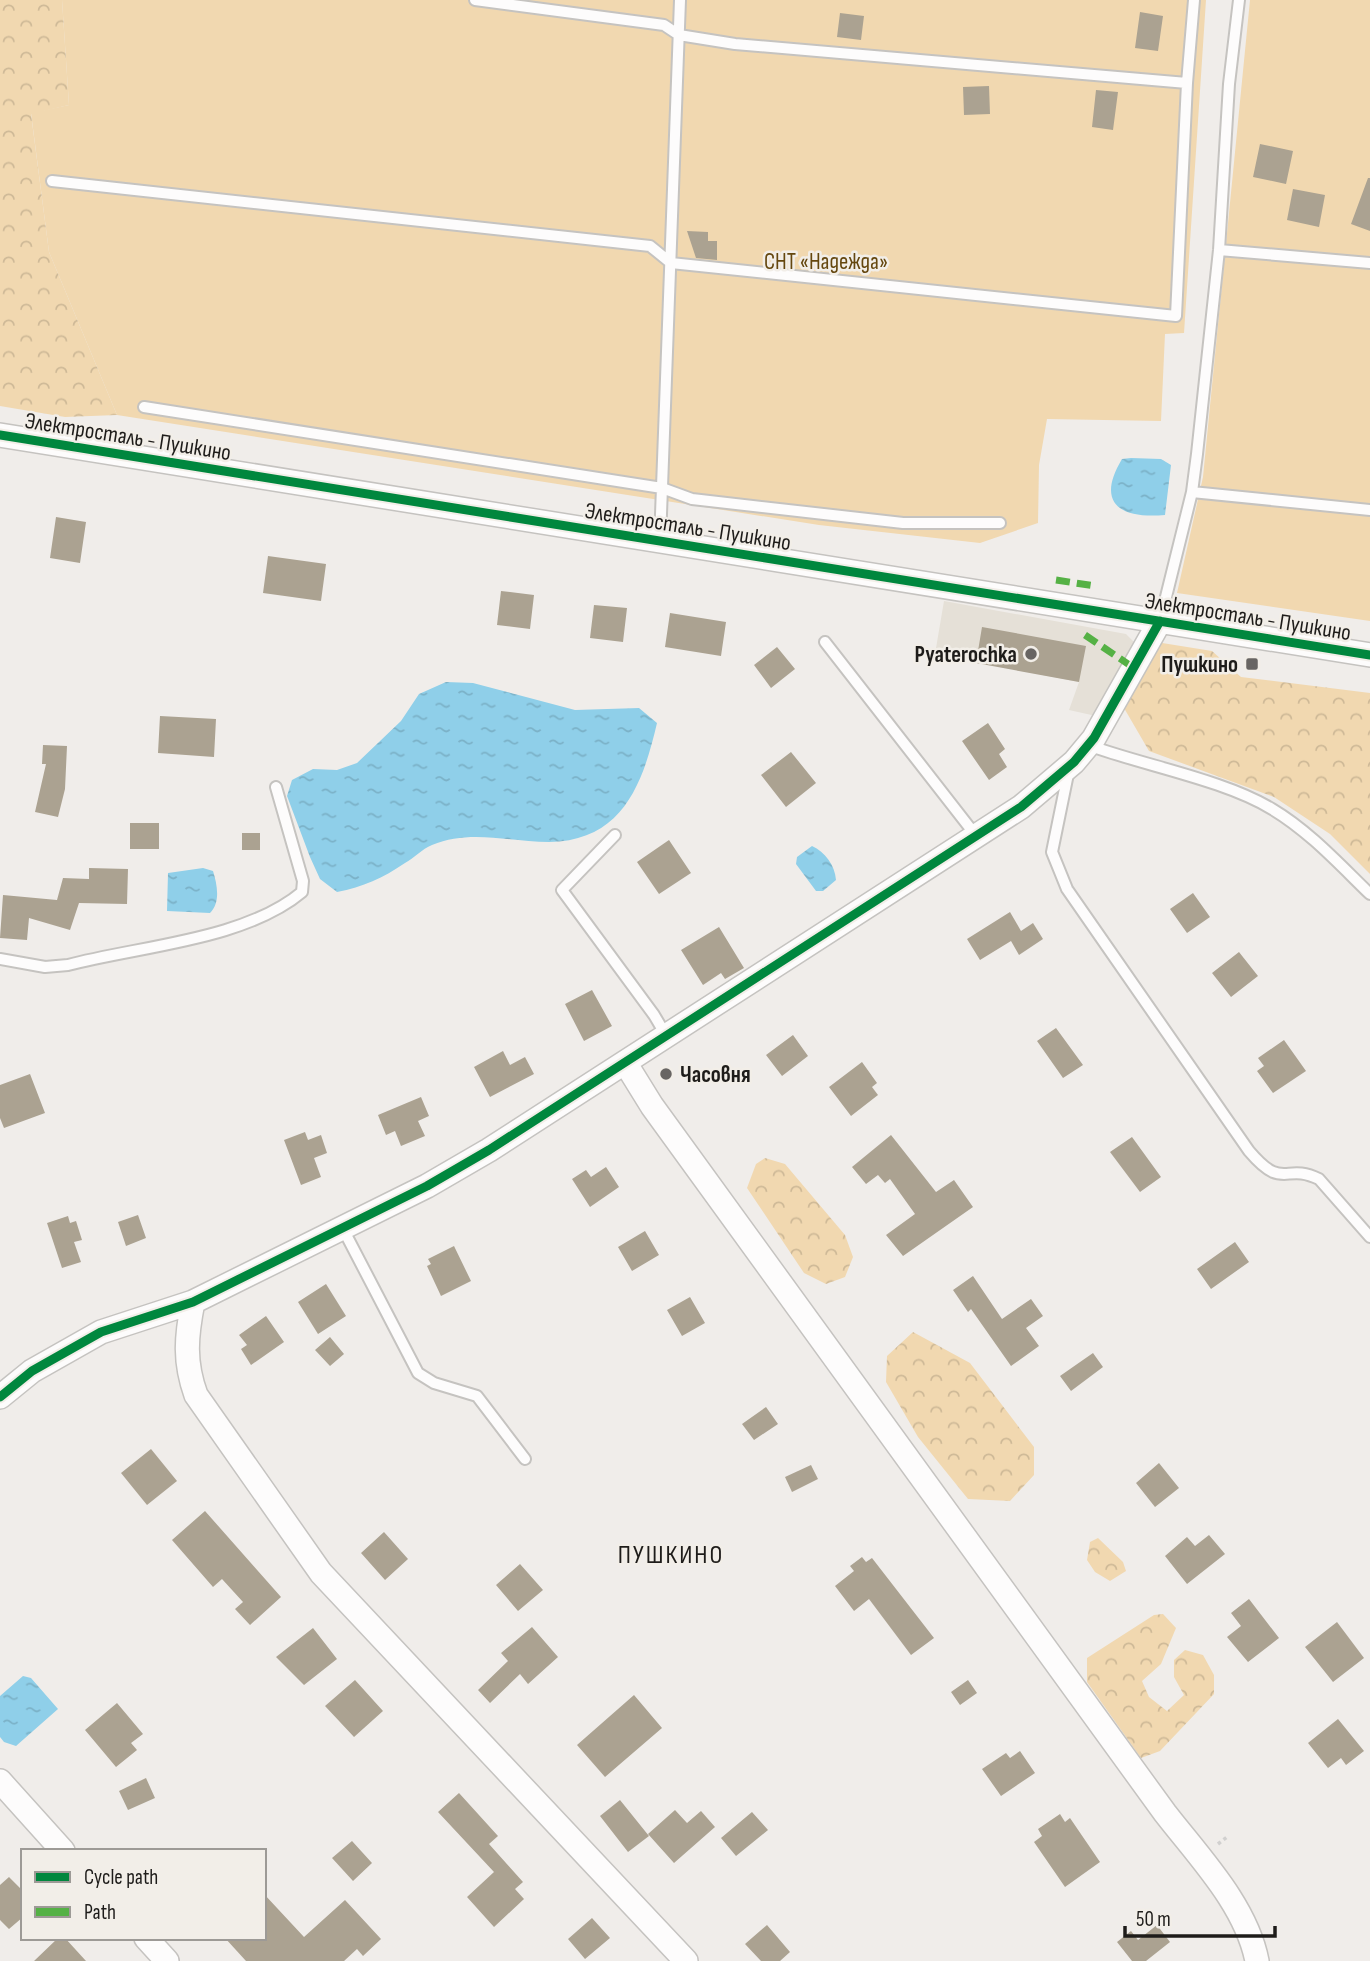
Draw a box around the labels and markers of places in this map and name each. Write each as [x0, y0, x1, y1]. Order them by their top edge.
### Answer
place label: Pyaterochka [915, 641, 1017, 669]
marker: Pyaterochka [1023, 646, 1039, 662]
place label: Пушкино [1161, 651, 1238, 679]
marker: Пушкино [1244, 656, 1260, 672]
place label: Часовня [680, 1061, 751, 1089]
marker: Часовня [658, 1066, 674, 1082]

